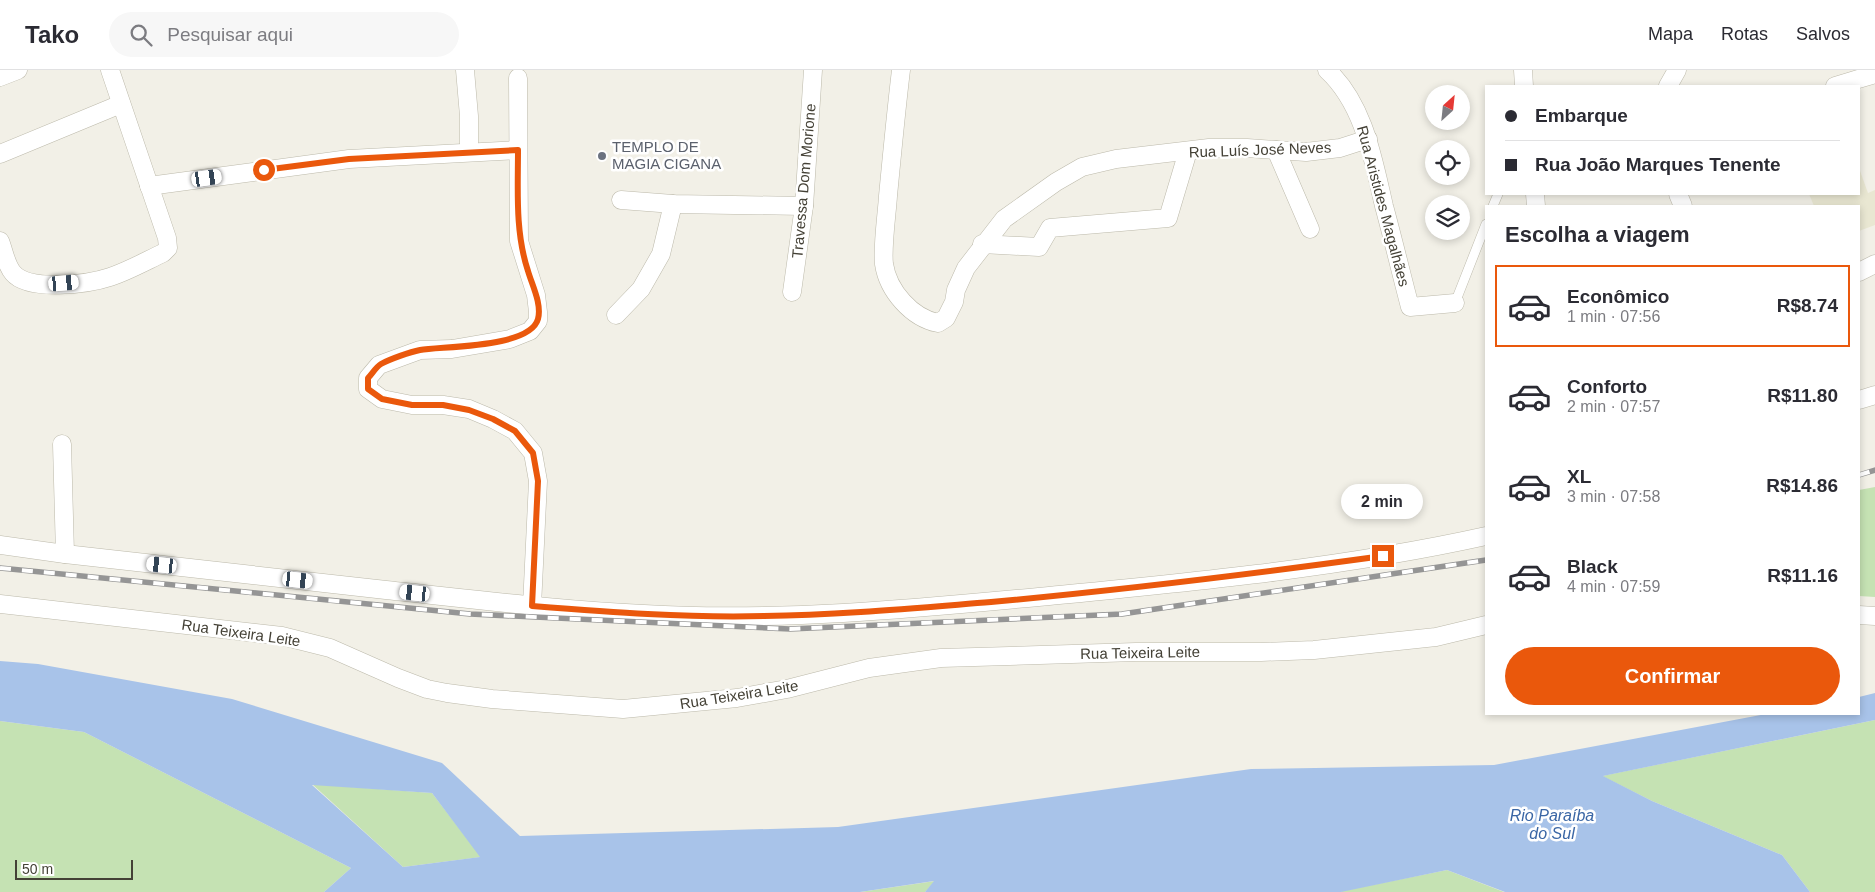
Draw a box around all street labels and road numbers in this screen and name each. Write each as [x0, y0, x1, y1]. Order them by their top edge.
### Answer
street label: Travessa Dom Morione [788, 103, 819, 259]
street label: Rua Aristides Magalhães [1354, 124, 1413, 288]
street label: Rua Luís José Neves [1188, 139, 1332, 160]
street label: Rua Teixeira Leite [181, 616, 302, 649]
street label: Rua Teixeira Leite [1080, 643, 1200, 662]
street label: Rua Teixeira Leite [678, 677, 799, 712]

